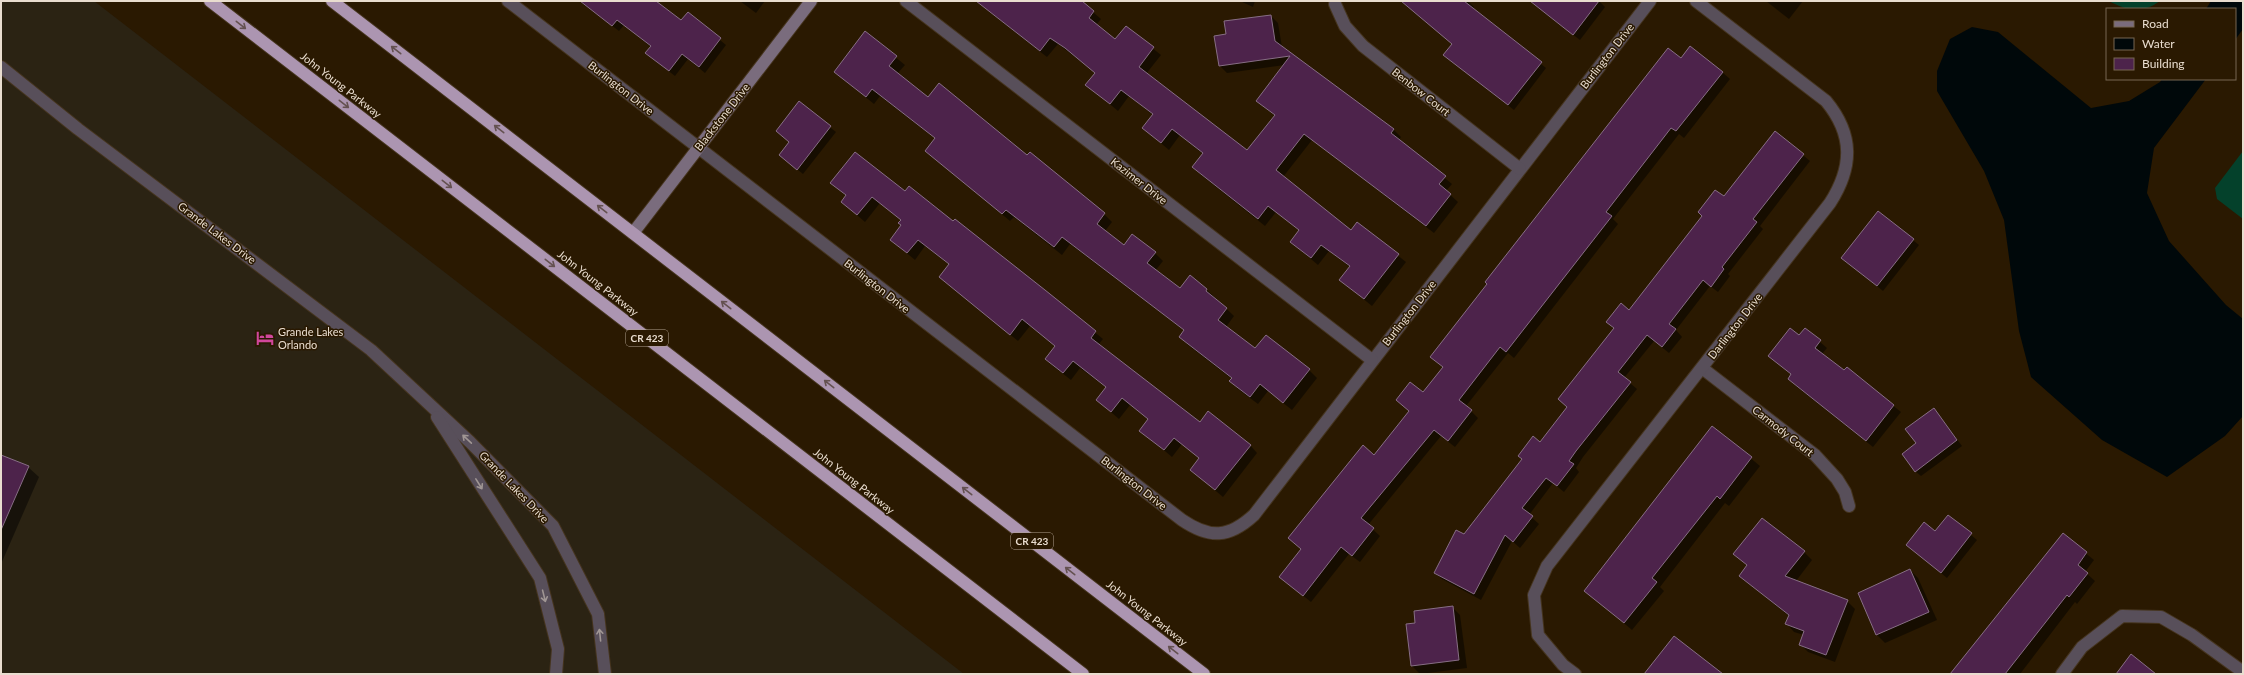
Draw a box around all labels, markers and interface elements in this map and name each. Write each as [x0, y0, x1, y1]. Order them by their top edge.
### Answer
legend [2106, 8, 2236, 80]
text: Road [2142, 16, 2169, 31]
street label: Burlington Drive [1577, 20, 1636, 91]
one-way arrow [236, 21, 247, 29]
text: Water [2142, 36, 2175, 51]
one-way arrow [390, 46, 401, 54]
street label: John Young Parkway [298, 49, 385, 120]
text: Building [2142, 56, 2185, 71]
street label: Burlington Drive [586, 58, 657, 117]
street label: Benbow Court [1390, 65, 1453, 118]
street label: Blackstone Drive [691, 80, 752, 153]
one-way arrow [339, 100, 350, 108]
one-way arrow [493, 125, 504, 134]
street label: Kazimer Drive [1109, 155, 1170, 207]
one-way arrow [442, 179, 453, 188]
street label: Grande Lakes Drive [176, 199, 259, 266]
one-way arrow [596, 205, 607, 213]
street label: John Young Parkway [555, 247, 642, 318]
street label: Burlington Drive [842, 256, 913, 315]
one-way arrow [544, 259, 555, 267]
street label: Burlington Drive [1379, 277, 1438, 348]
street label: Darlington Drive [1705, 290, 1765, 361]
one-way arrow [720, 300, 731, 309]
place label: Grande Lakes Orlando [278, 325, 343, 351]
hotel icon: Grande Lakes Orlando [255, 328, 275, 348]
road number: CR 423 [626, 330, 668, 346]
one-way arrow [823, 380, 834, 388]
street label: Carmody Court [1750, 403, 1817, 459]
one-way arrow [462, 435, 472, 444]
street label: John Young Parkway [811, 445, 898, 516]
street label: Grande Lakes Drive [477, 448, 552, 525]
street label: Burlington Drive [1099, 453, 1170, 512]
one-way arrow [475, 479, 484, 490]
one-way arrow [962, 487, 973, 496]
road number: CR 423 [1011, 533, 1053, 549]
one-way arrow [1065, 566, 1076, 575]
street label: John Young Parkway [1104, 577, 1191, 648]
one-way arrow [541, 590, 548, 603]
one-way arrow [597, 629, 604, 642]
one-way arrow [1168, 646, 1179, 654]

